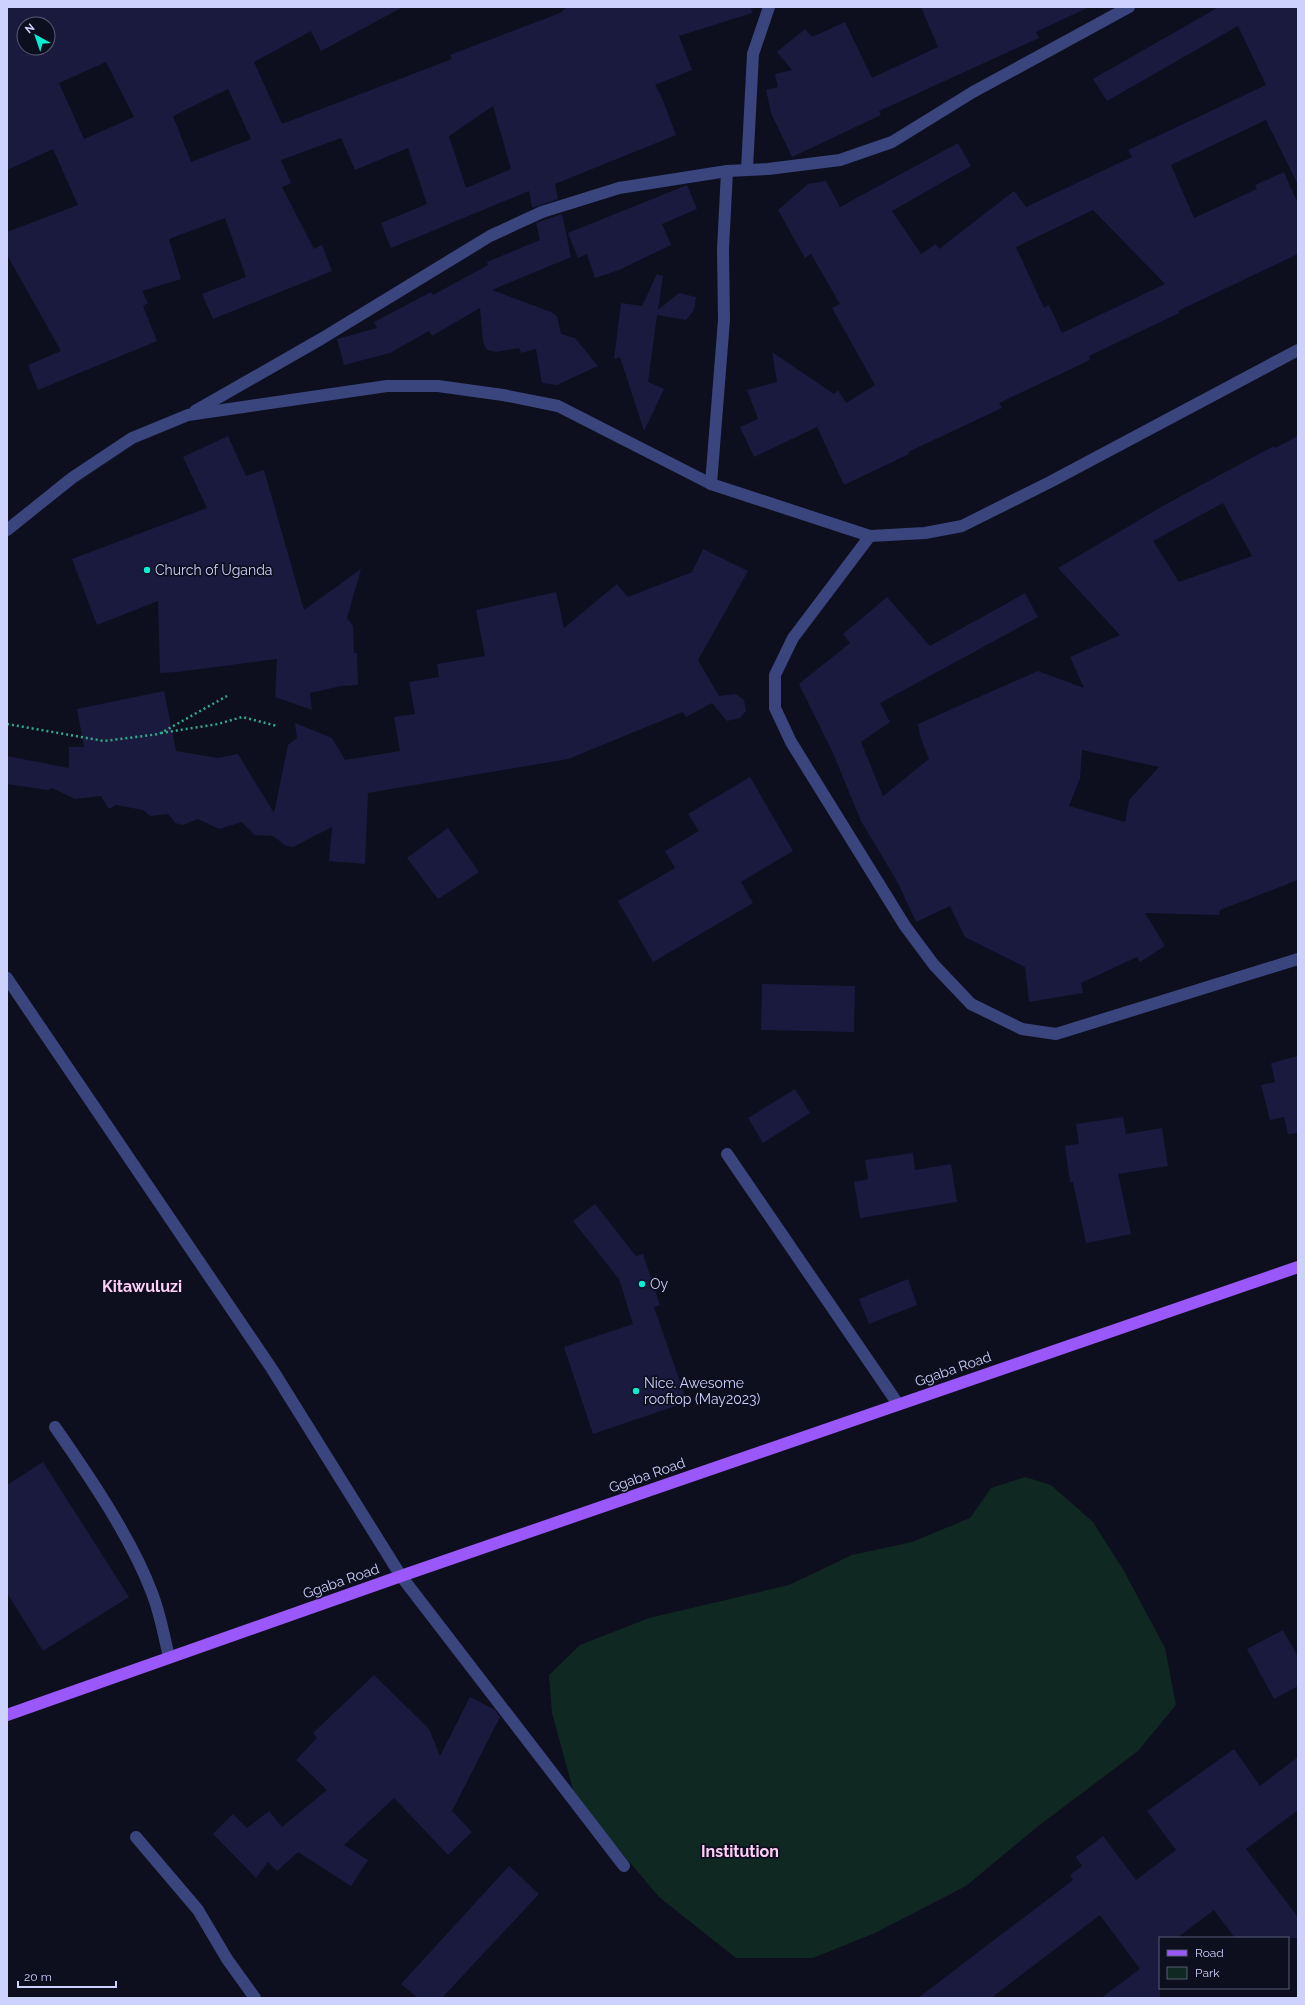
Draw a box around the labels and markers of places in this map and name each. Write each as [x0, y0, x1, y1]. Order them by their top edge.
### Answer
place label: Church of Uganda [155, 562, 273, 578]
marker: Church of Uganda [142, 565, 152, 575]
place label: Oy [650, 1276, 668, 1292]
marker: Oy [637, 1279, 647, 1289]
place label: Nice. Awesome rooftop (May2023) [644, 1375, 761, 1407]
marker: Nice. Awesome rooftop (May2023) [631, 1386, 641, 1396]

